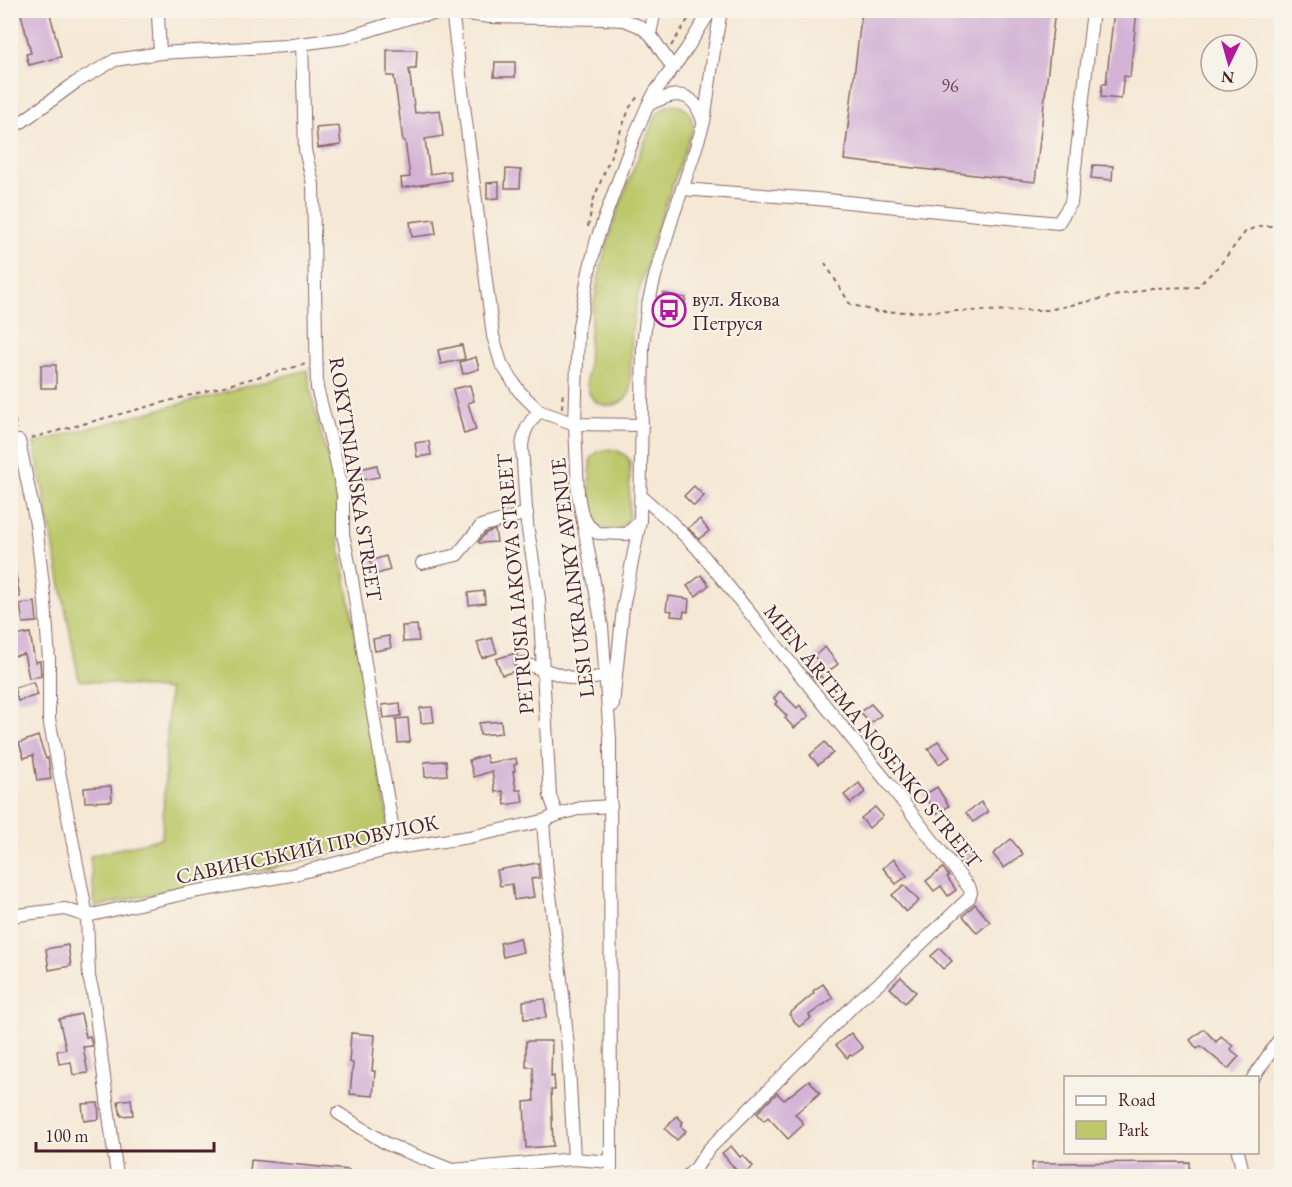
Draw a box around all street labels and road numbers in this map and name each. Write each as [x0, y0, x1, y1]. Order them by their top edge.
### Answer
street label: ROKYTNIANSKA STREET [323, 355, 389, 604]
street label: PETRUSIA IAKOVA STREET [490, 452, 540, 715]
street label: LESI UKRAINKY AVENUE [544, 456, 600, 699]
street label: MIEN ARTEMA NOSENKO STREET [758, 599, 988, 874]
street label: САВИНСЬКИЙ ПРОВУЛОК [173, 808, 441, 890]

